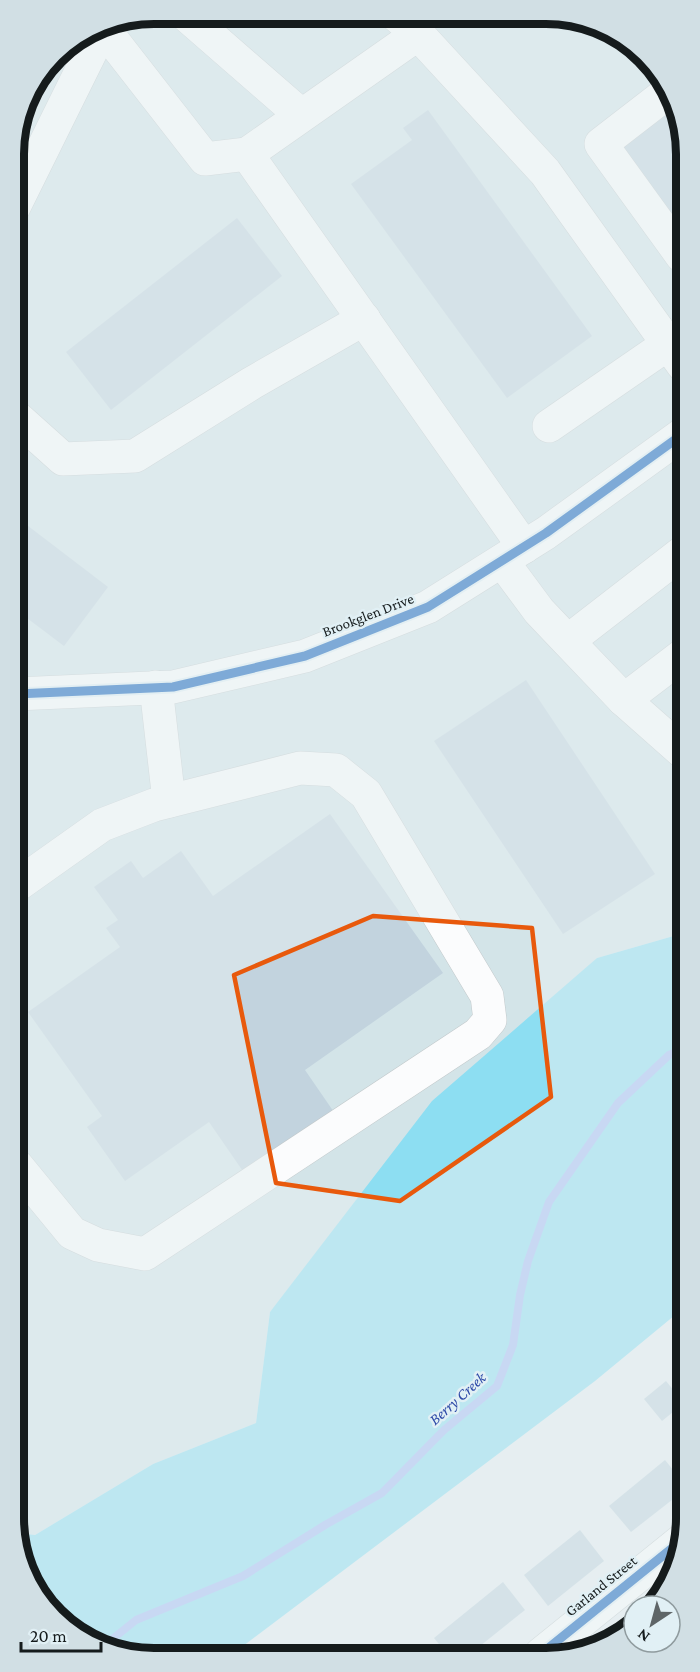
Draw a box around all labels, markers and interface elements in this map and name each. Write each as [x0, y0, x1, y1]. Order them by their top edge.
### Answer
street label: Brookglen Drive [320, 590, 417, 641]
water label: Berry Creek [426, 1368, 490, 1429]
street label: Garland Street [562, 1552, 640, 1619]
north arrow [622, 1594, 682, 1654]
scale bar [21, 1615, 100, 1653]
text: 20 m [30, 1626, 67, 1646]
text: N [634, 1626, 653, 1646]

